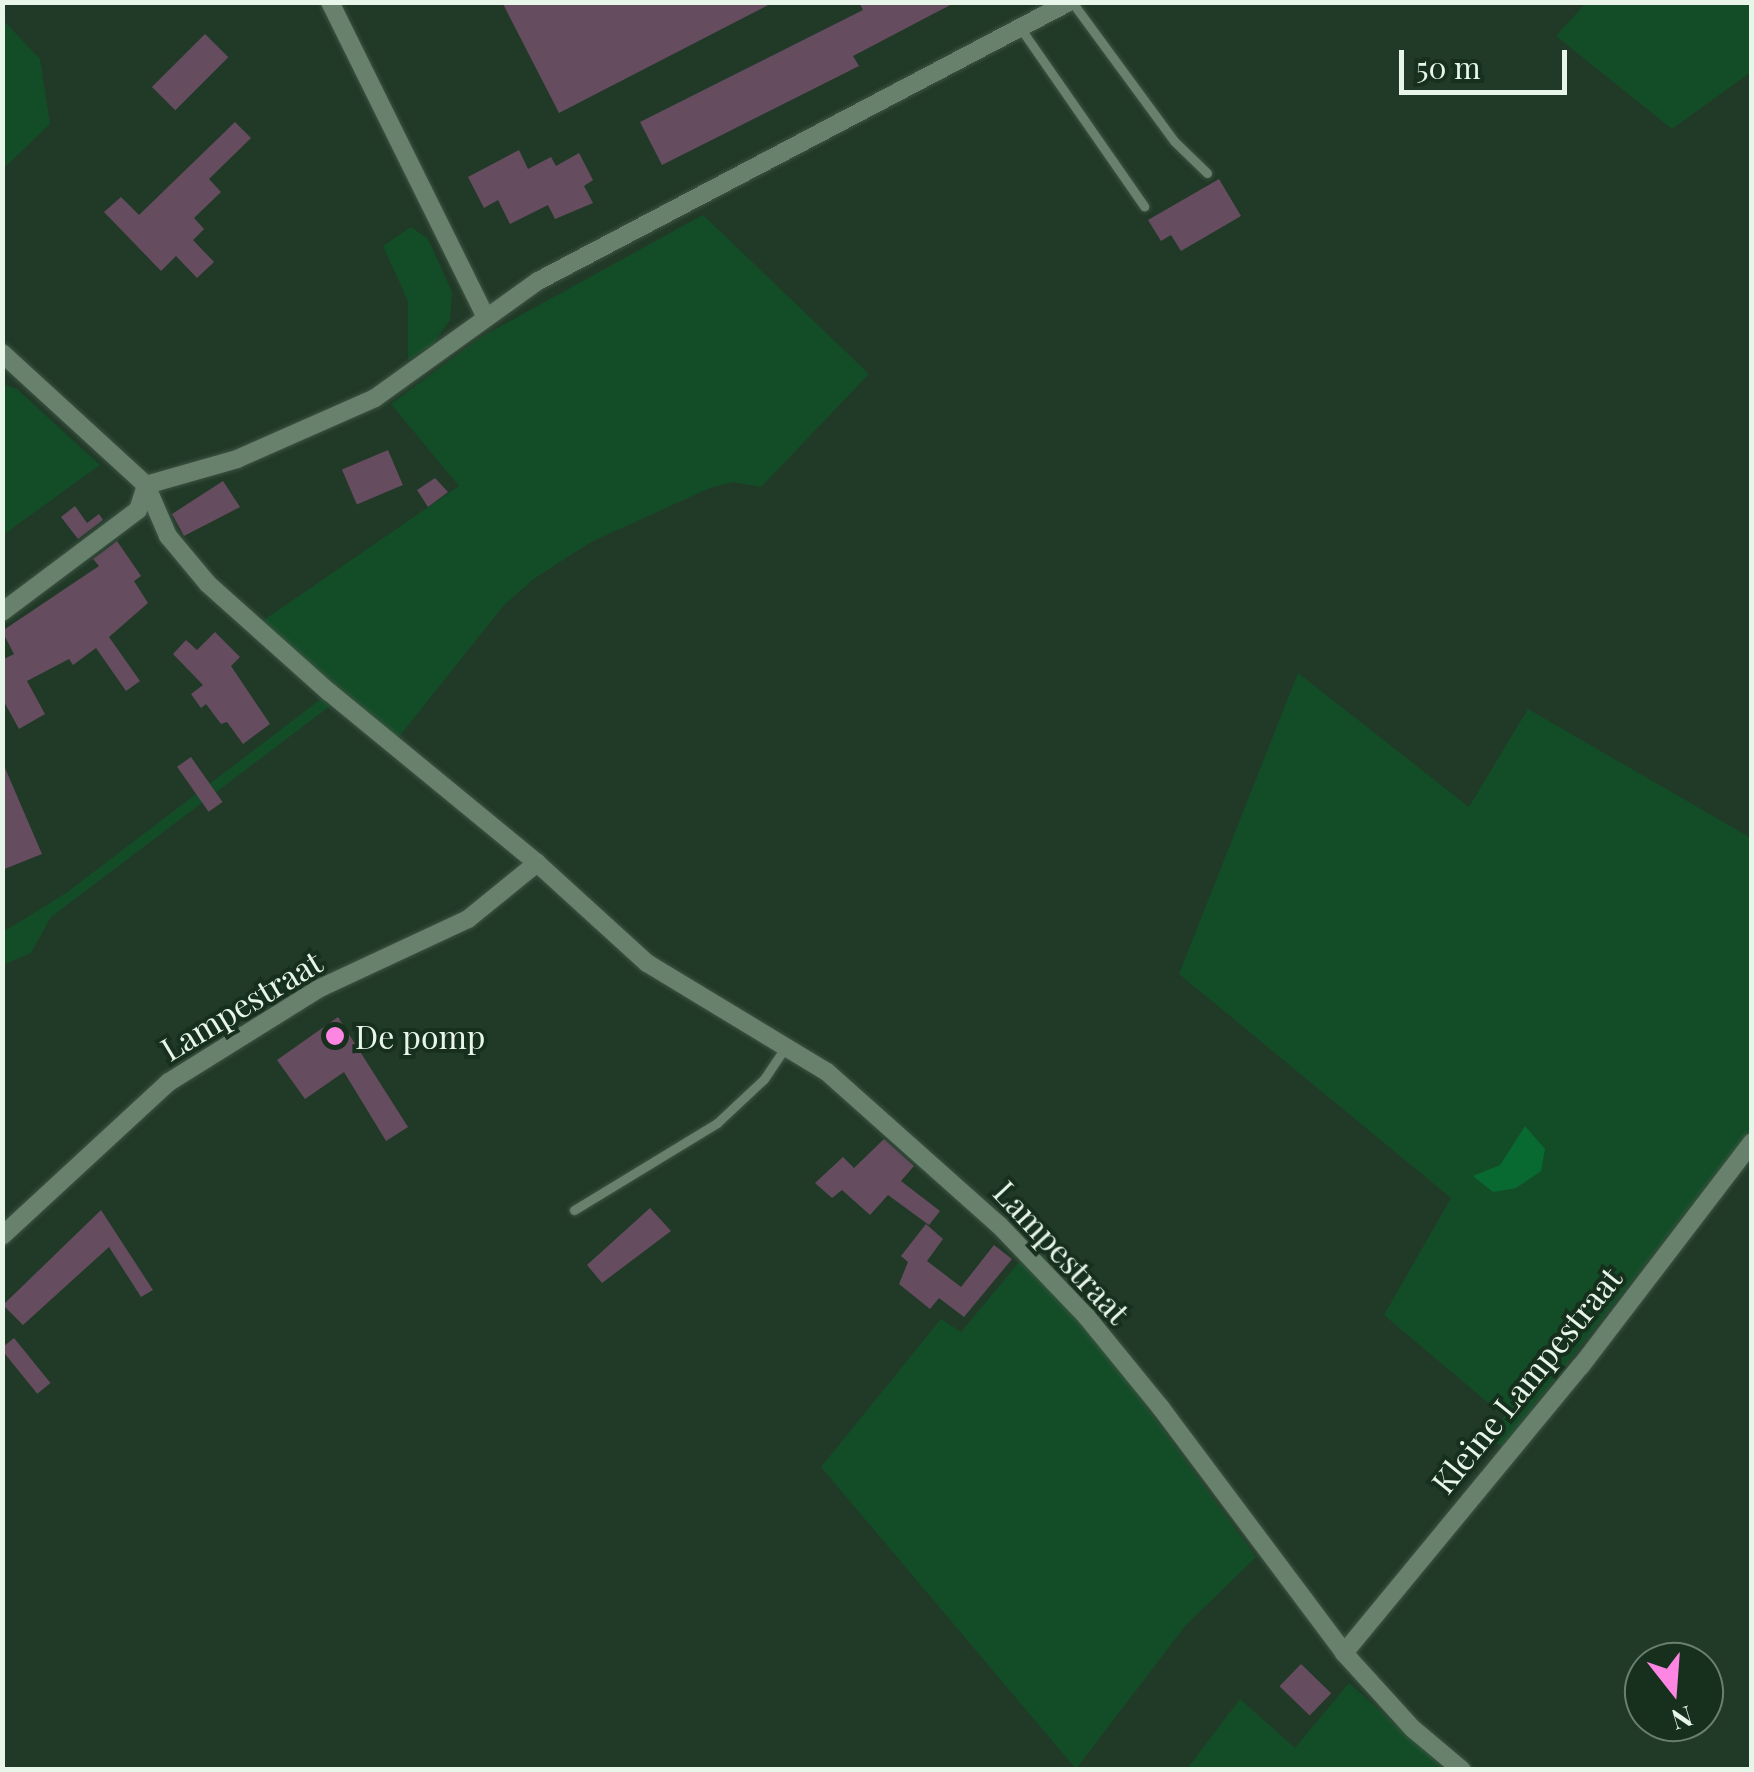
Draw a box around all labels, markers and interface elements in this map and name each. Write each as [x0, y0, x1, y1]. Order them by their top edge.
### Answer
scale bar [1404, 30, 1572, 92]
text: 50 m [1416, 47, 1481, 87]
street label: Lampestraat [154, 942, 328, 1068]
place label: De pomp [355, 1017, 485, 1055]
marker: De pomp [324, 1025, 346, 1047]
street label: Lampestraat [986, 1173, 1138, 1331]
street label: Kleine Lampestraat [1423, 1259, 1629, 1501]
north arrow [1624, 1642, 1724, 1742]
text: N [1667, 1699, 1697, 1740]

